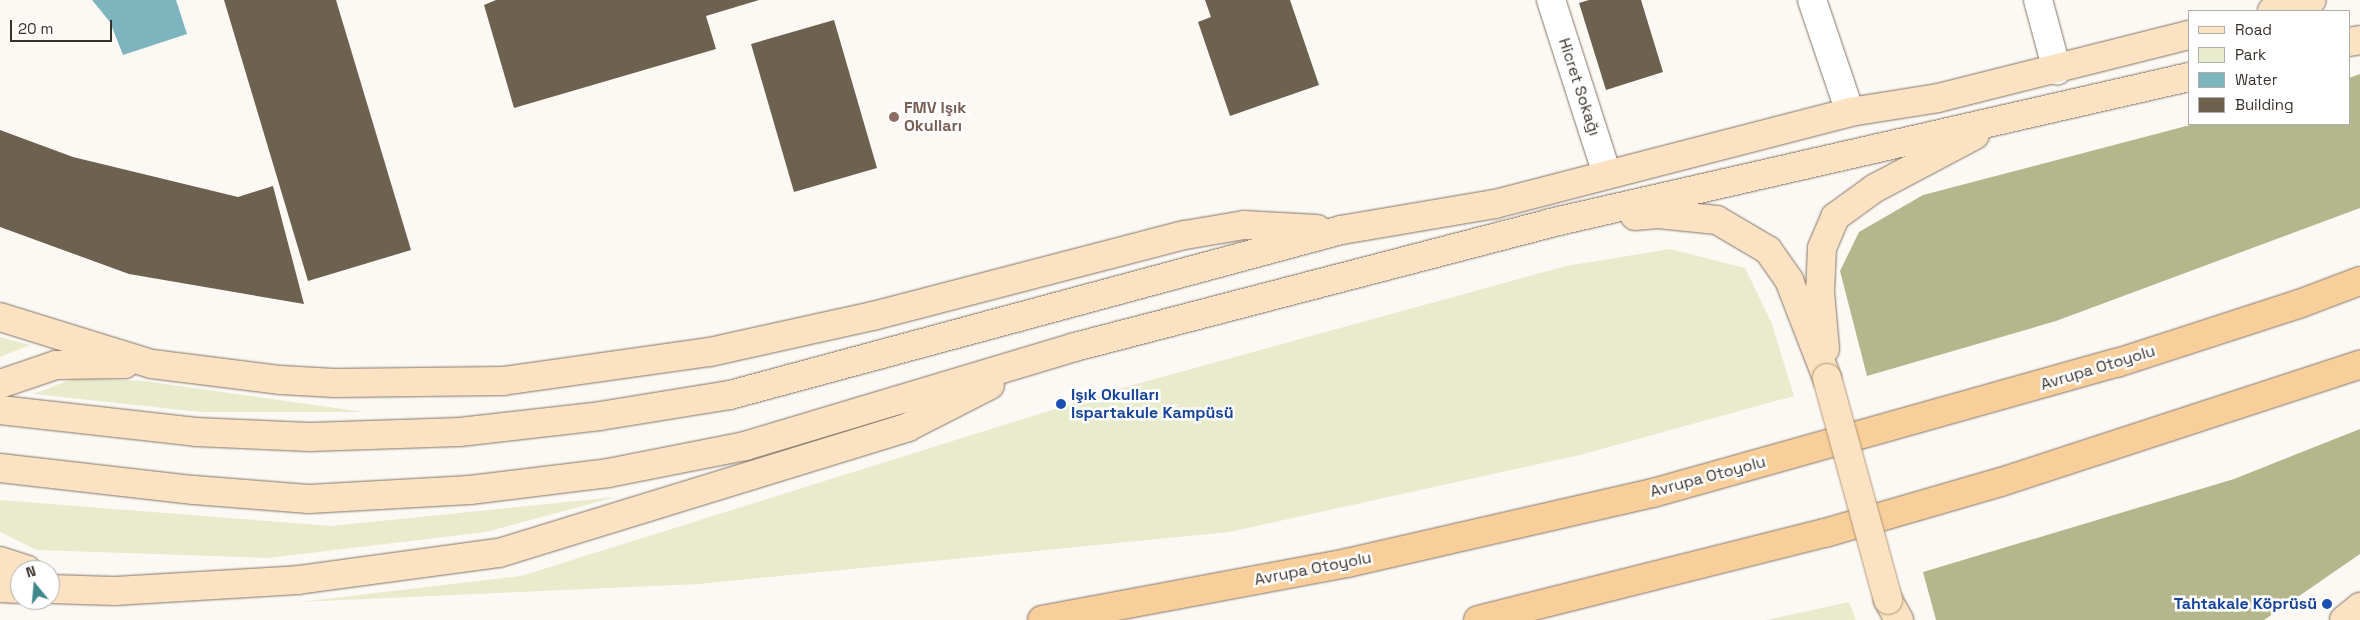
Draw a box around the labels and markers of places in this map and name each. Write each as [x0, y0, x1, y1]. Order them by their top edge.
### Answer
place label: FMV Işık Okulları [904, 98, 966, 136]
marker: FMV Işık Okulları [888, 111, 900, 123]
place label: Işık Okulları Ispartakule Kampüsü [1071, 385, 1234, 423]
marker: Işık Okulları Ispartakule Kampüsü [1055, 398, 1067, 410]
place label: Tahtakale Köprüsü [2174, 594, 2317, 614]
marker: Tahtakale Köprüsü [2321, 598, 2333, 610]

